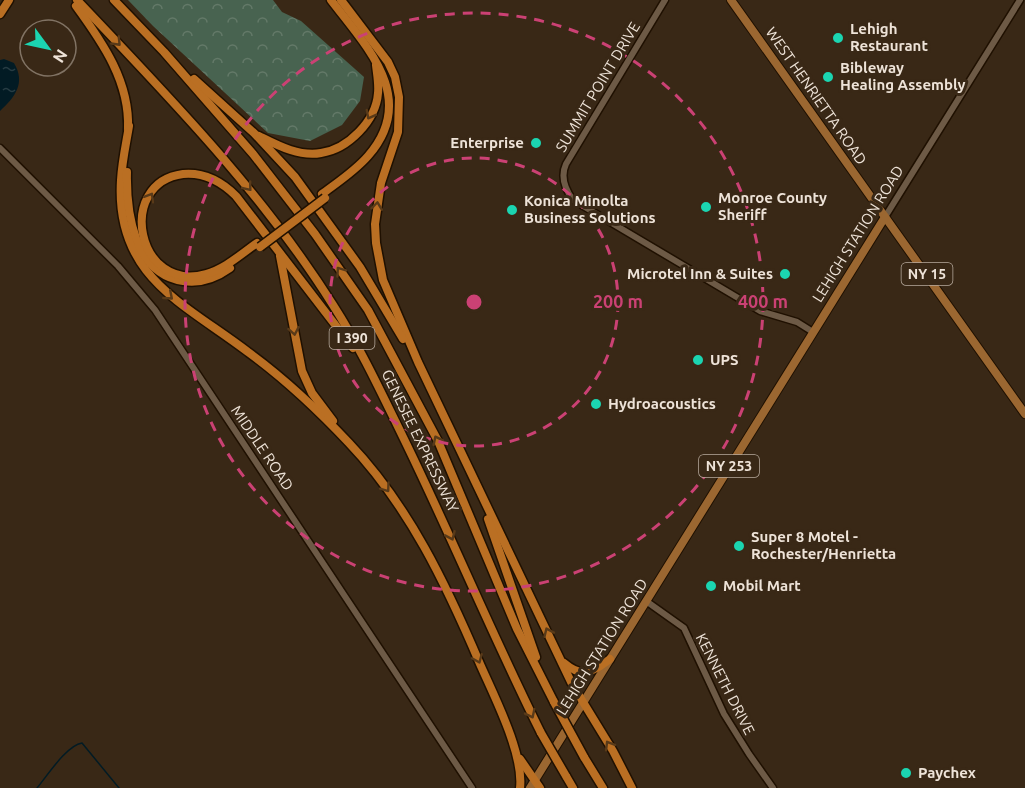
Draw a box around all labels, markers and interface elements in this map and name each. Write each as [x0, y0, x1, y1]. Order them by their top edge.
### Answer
north arrow [18, 18, 78, 78]
street label: SUMMIT POINT DRIVE [552, 19, 643, 155]
place label: Lehigh Restaurant [850, 20, 928, 54]
street label: WEST HENRIETTA ROAD [763, 24, 870, 168]
marker: Lehigh Restaurant [831, 31, 845, 45]
one-way arrow [110, 35, 121, 46]
text: N [50, 46, 71, 66]
place label: Bibleway Healing Assembly [840, 59, 965, 93]
marker: Bibleway Healing Assembly [821, 70, 835, 84]
one-way arrow [366, 109, 377, 119]
place label: Enterprise [450, 134, 524, 151]
marker: Enterprise [529, 136, 543, 150]
street label: LEHIGH STATION ROAD [809, 162, 907, 305]
one-way arrow [240, 180, 251, 191]
place label: Monroe County Sheriff [718, 189, 827, 223]
place label: Konica Minolta Business Solutions [524, 192, 656, 226]
one-way arrow [142, 193, 154, 203]
marker: Monroe County Sheriff [699, 200, 713, 214]
one-way arrow [370, 202, 383, 211]
marker: Konica Minolta Business Solutions [505, 203, 519, 217]
road number: NY 15 [902, 263, 952, 285]
place label: Microtel Inn & Suites [627, 265, 773, 282]
one-way arrow [336, 267, 347, 278]
marker: Microtel Inn & Suites [778, 267, 792, 281]
one-way arrow [163, 288, 174, 299]
text: 200 m [593, 291, 643, 311]
text: 400 m [738, 291, 788, 311]
centre of rings [464, 292, 484, 312]
one-way arrow [287, 326, 299, 336]
road number: I 390 [330, 327, 374, 349]
place label: UPS [710, 351, 739, 368]
marker: UPS [691, 353, 705, 367]
street label: GENESEE EXPRESSWAY [378, 367, 463, 515]
place label: Hydroacoustics [608, 395, 716, 412]
marker: Hydroacoustics [589, 397, 603, 411]
street label: MIDDLE ROAD [228, 402, 297, 493]
one-way arrow [433, 435, 444, 446]
road number: NY 253 [699, 455, 759, 477]
one-way arrow [378, 481, 389, 492]
place label: Super 8 Motel - Rochester/Henrietta [751, 528, 896, 562]
one-way arrow [444, 530, 456, 541]
marker: Super 8 Motel - Rochester/Henrietta [732, 539, 746, 553]
street label: LEHIGH STATION ROAD [553, 575, 651, 718]
place label: Mobil Mart [723, 577, 801, 594]
marker: Mobil Mart [704, 579, 718, 593]
one-way arrow [543, 627, 555, 638]
street label: KENNETH DRIVE [693, 630, 758, 737]
one-way arrow [471, 653, 483, 664]
one-way arrow [524, 707, 536, 718]
one-way arrow [604, 741, 616, 751]
place label: Paychex [918, 764, 976, 781]
marker: Paychex [899, 766, 913, 780]

